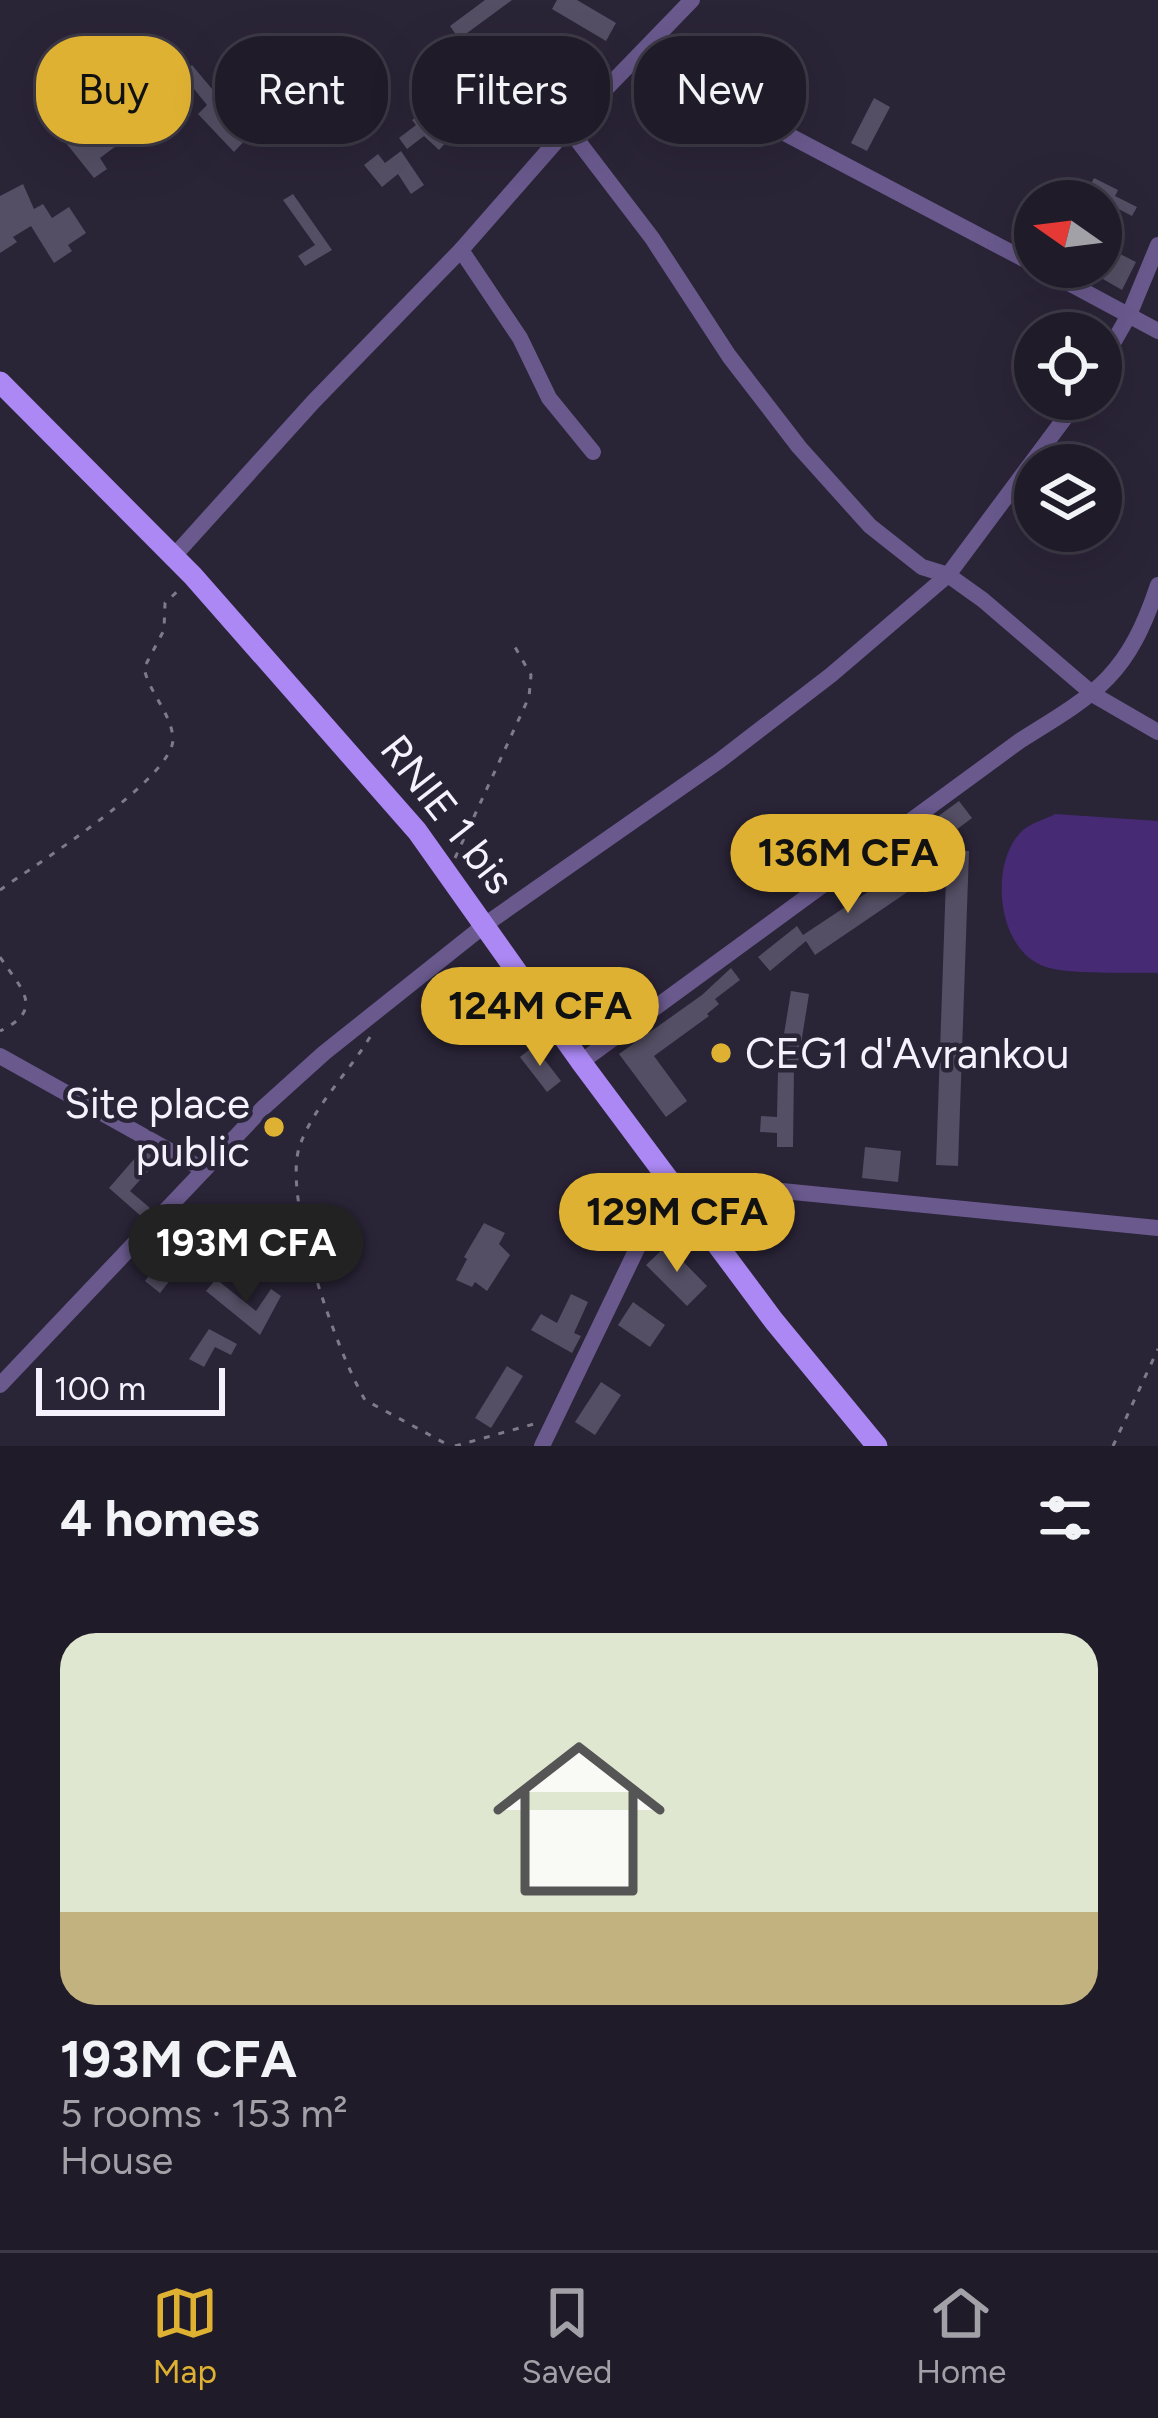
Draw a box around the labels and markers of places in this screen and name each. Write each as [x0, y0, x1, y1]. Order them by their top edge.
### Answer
pin: 136M CFA [724, 814, 972, 916]
pin: 124M CFA [416, 967, 664, 1069]
place label: CEG1 d'Avrankou [745, 1028, 1069, 1079]
marker: CEG1 d'Avrankou [708, 1040, 734, 1066]
place label: Site place public [64, 1078, 250, 1177]
marker: Site place public [261, 1114, 287, 1140]
pin: 129M CFA [553, 1173, 801, 1275]
pin: 193M CFA [122, 1204, 370, 1306]

